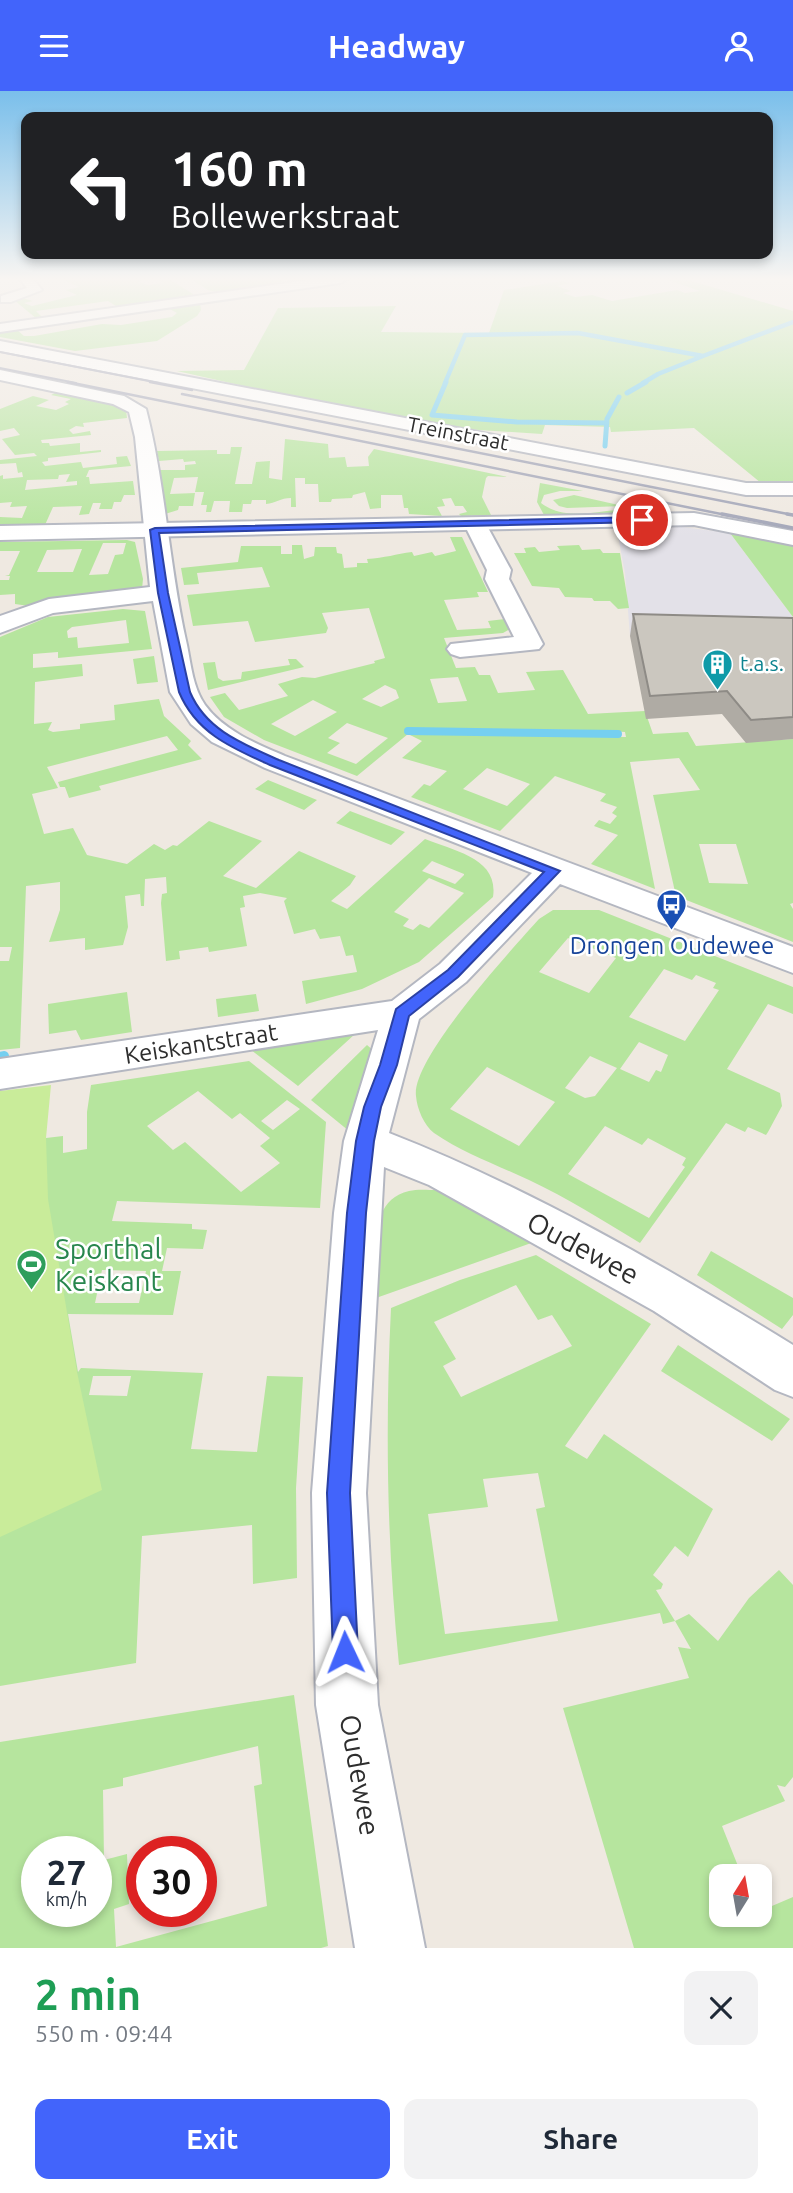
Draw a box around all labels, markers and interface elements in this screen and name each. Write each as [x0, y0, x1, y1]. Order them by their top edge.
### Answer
icon: menu [35, 27, 73, 65]
icon: person [720, 27, 758, 65]
text: Headway [328, 28, 465, 64]
icon: left [56, 140, 147, 231]
text: 160 m [171, 140, 308, 195]
text: Bollewerkstraat [171, 198, 399, 234]
street label: Treinstraat [405, 411, 511, 455]
pin [612, 490, 672, 550]
icon: arrive [623, 501, 661, 539]
building icon: t.a.s. [700, 647, 734, 691]
place label: t.a.s. [740, 651, 784, 675]
bus stop icon: Drongen Oudewee [655, 887, 689, 931]
place label: Drongen Oudewee [570, 932, 774, 959]
street label: Keiskantstraat [123, 1018, 280, 1069]
street label: Oudewee [522, 1205, 644, 1290]
place label: Sporthal Keiskant [55, 1233, 162, 1296]
sports icon: Sporthal Keiskant [15, 1248, 49, 1292]
position arrow [308, 1615, 382, 1689]
street label: Oudewee [335, 1712, 386, 1838]
speed limit sign: 30 [126, 1836, 217, 1927]
text: 27 [47, 1852, 86, 1892]
north arrow [709, 1864, 772, 1927]
map controls [709, 1864, 772, 1927]
text: km/h [46, 1889, 87, 1909]
text: 2 min [35, 1971, 141, 2018]
button: close [684, 1971, 758, 2045]
text: 550 m · 09:44 [35, 2021, 173, 2046]
button: Exit [35, 2099, 390, 2179]
button: Share [404, 2099, 758, 2179]

